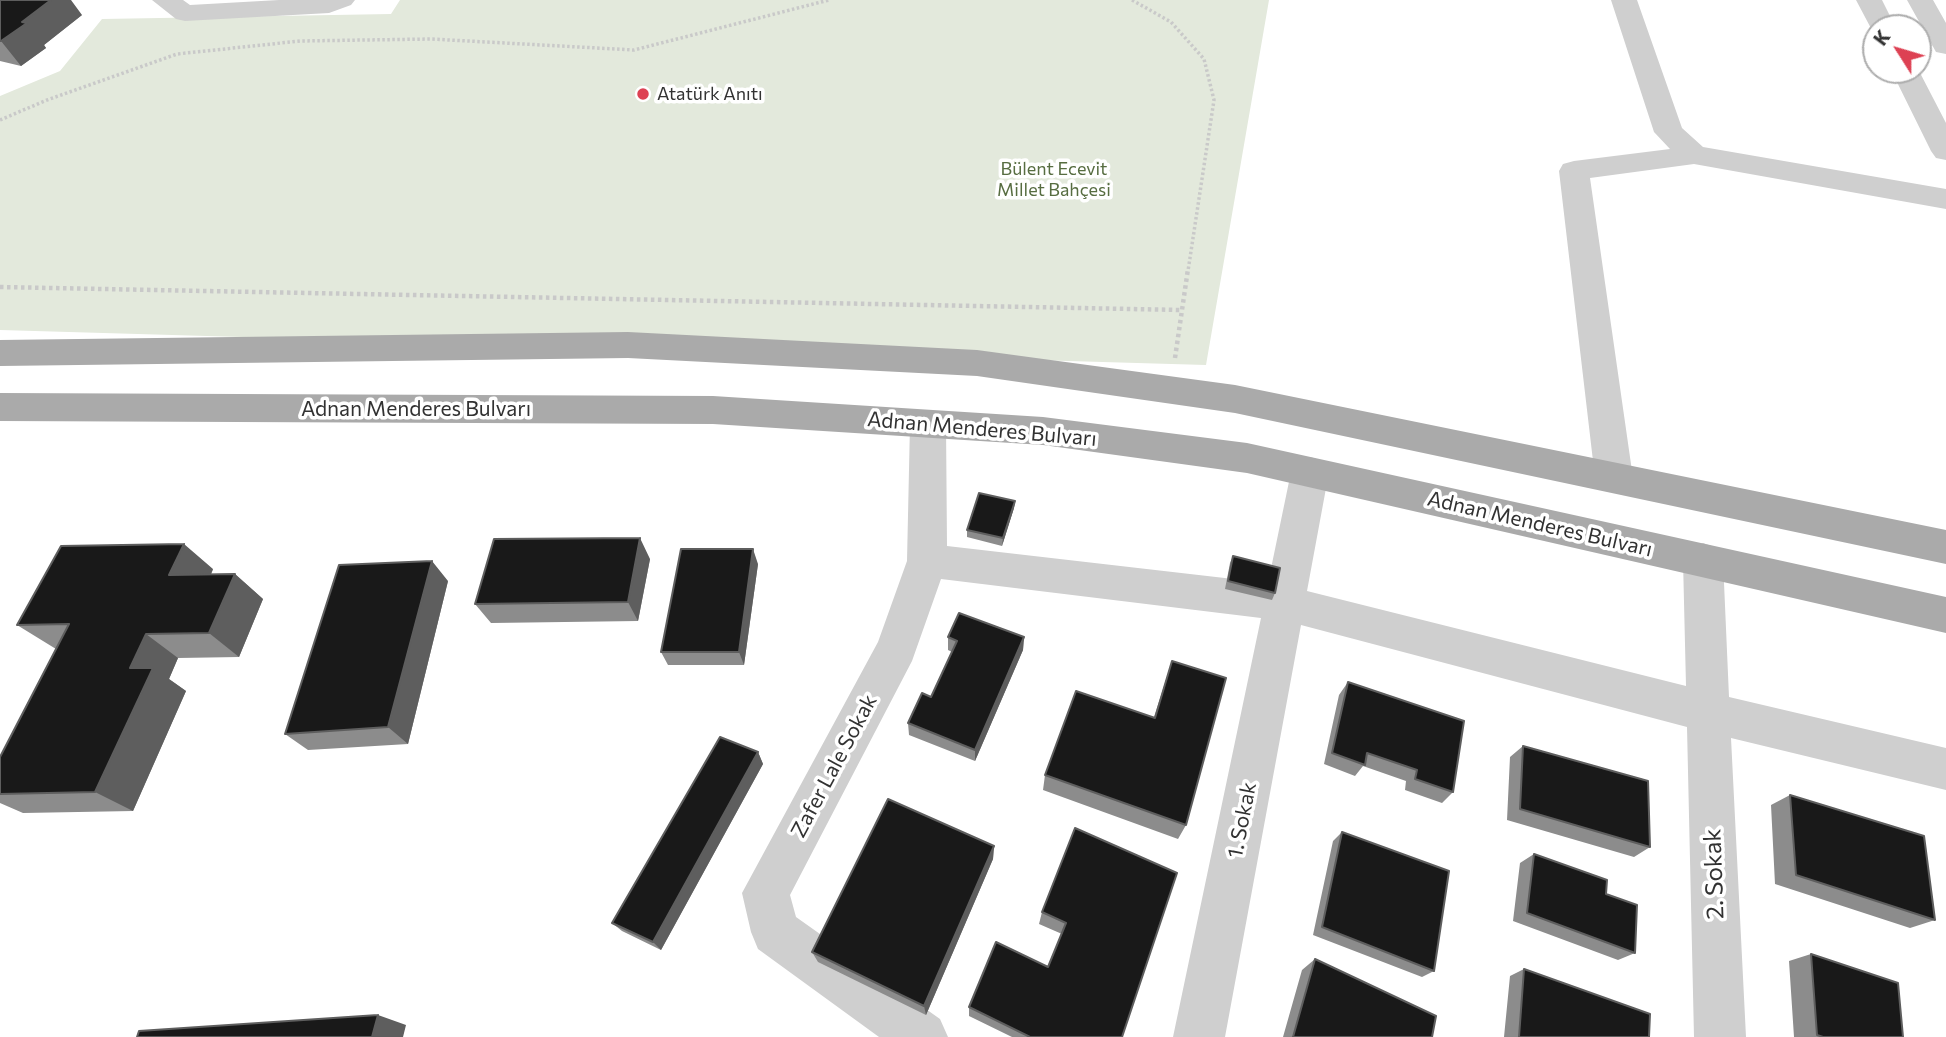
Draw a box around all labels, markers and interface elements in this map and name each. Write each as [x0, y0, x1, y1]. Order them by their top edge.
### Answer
north arrow [1862, 14, 1932, 84]
text: K [1868, 25, 1895, 49]
place label: Atatürk Anıtı [657, 83, 763, 105]
marker: Atatürk Anıtı [635, 86, 651, 102]
park label: Bülent Ecevit Millet Bahçesi [997, 158, 1111, 200]
street label: Adnan Menderes Bulvarı [301, 396, 531, 422]
street label: Adnan Menderes Bulvarı [866, 406, 1098, 452]
street label: Adnan Menderes Bulvarı [1425, 486, 1655, 562]
street label: Zafer Lale Sokak [786, 690, 882, 842]
street label: 1. Sokak [1222, 780, 1262, 860]
street label: 2. Sokak [1698, 828, 1730, 920]

